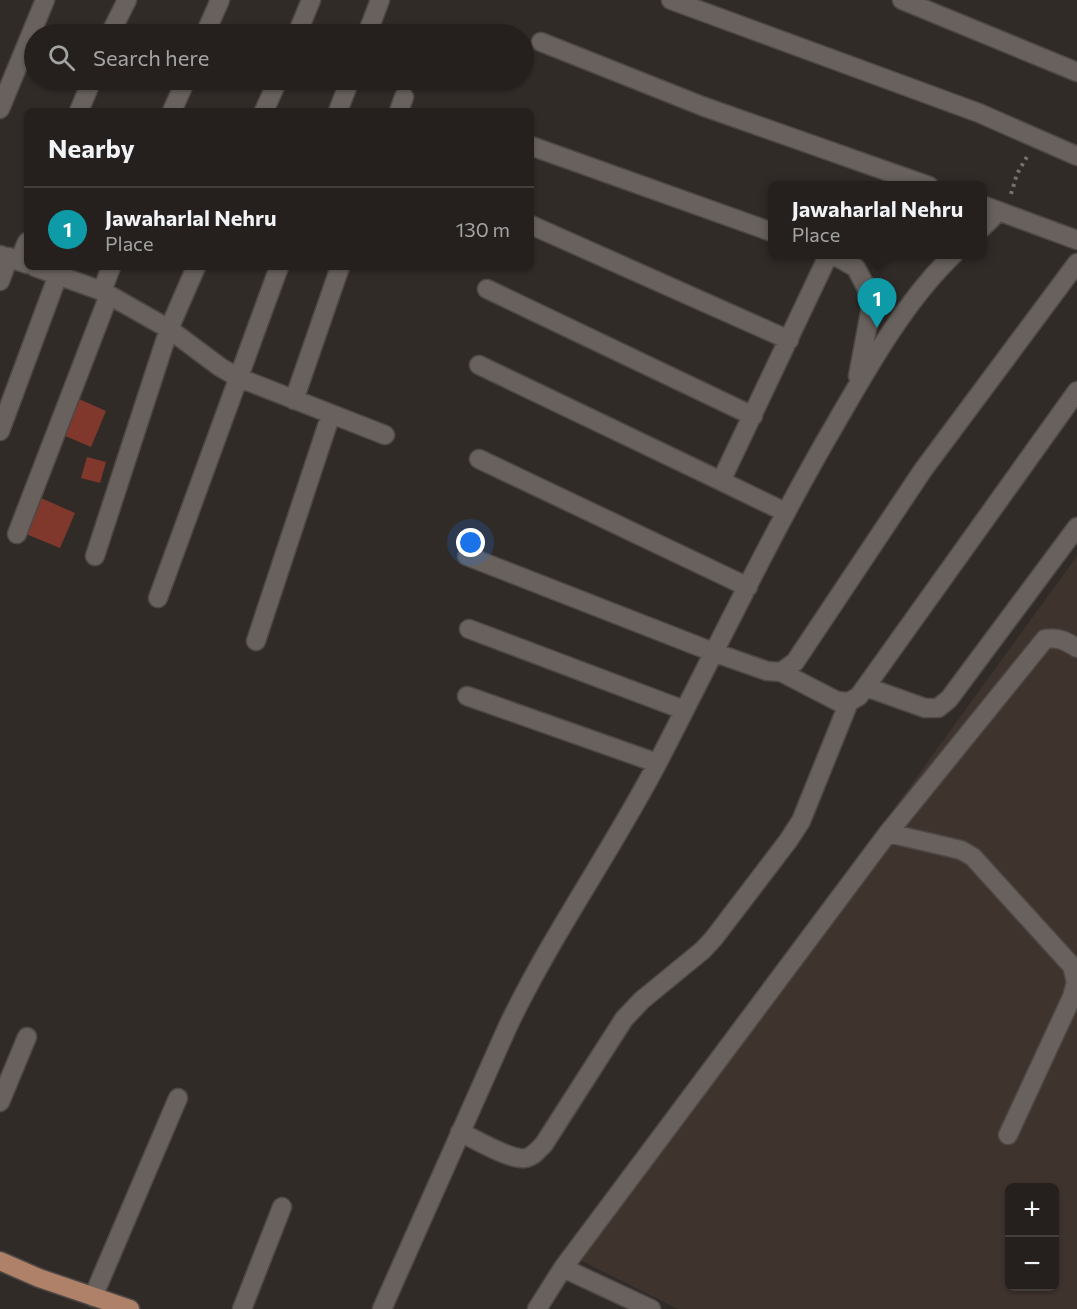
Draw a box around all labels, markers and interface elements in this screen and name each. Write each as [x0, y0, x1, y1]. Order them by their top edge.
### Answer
search box [24, 24, 534, 90]
icon: search [45, 41, 78, 74]
text: Search here [93, 44, 209, 71]
text: Nearby [48, 132, 135, 163]
popup [768, 181, 987, 259]
text: Jawaharlal Nehru [792, 195, 963, 222]
text: Jawaharlal Nehru [105, 204, 277, 231]
text: 1 [63, 217, 72, 241]
text: 130 m [456, 217, 510, 241]
text: Place [792, 222, 840, 246]
text: Place [105, 231, 154, 255]
pin: 1 [858, 278, 896, 328]
your location [456, 528, 485, 557]
map controls [1005, 1183, 1059, 1291]
button: + [1005, 1183, 1059, 1237]
button: − [1005, 1237, 1059, 1291]

